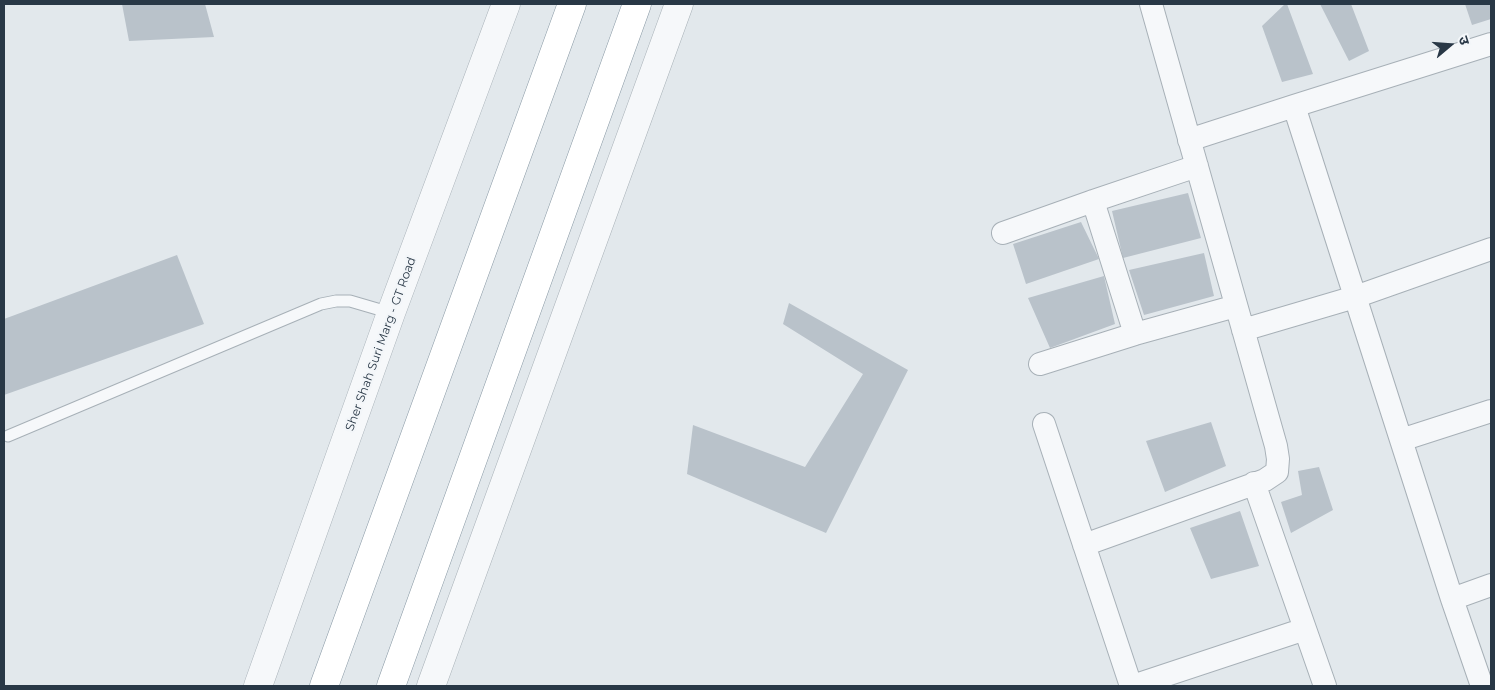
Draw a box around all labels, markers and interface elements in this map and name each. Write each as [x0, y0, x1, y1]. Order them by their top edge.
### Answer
north arrow [1425, 20, 1475, 70]
text: उ [1454, 34, 1474, 47]
street label: Sher Shah Suri Marg - GT Road [343, 255, 419, 433]

